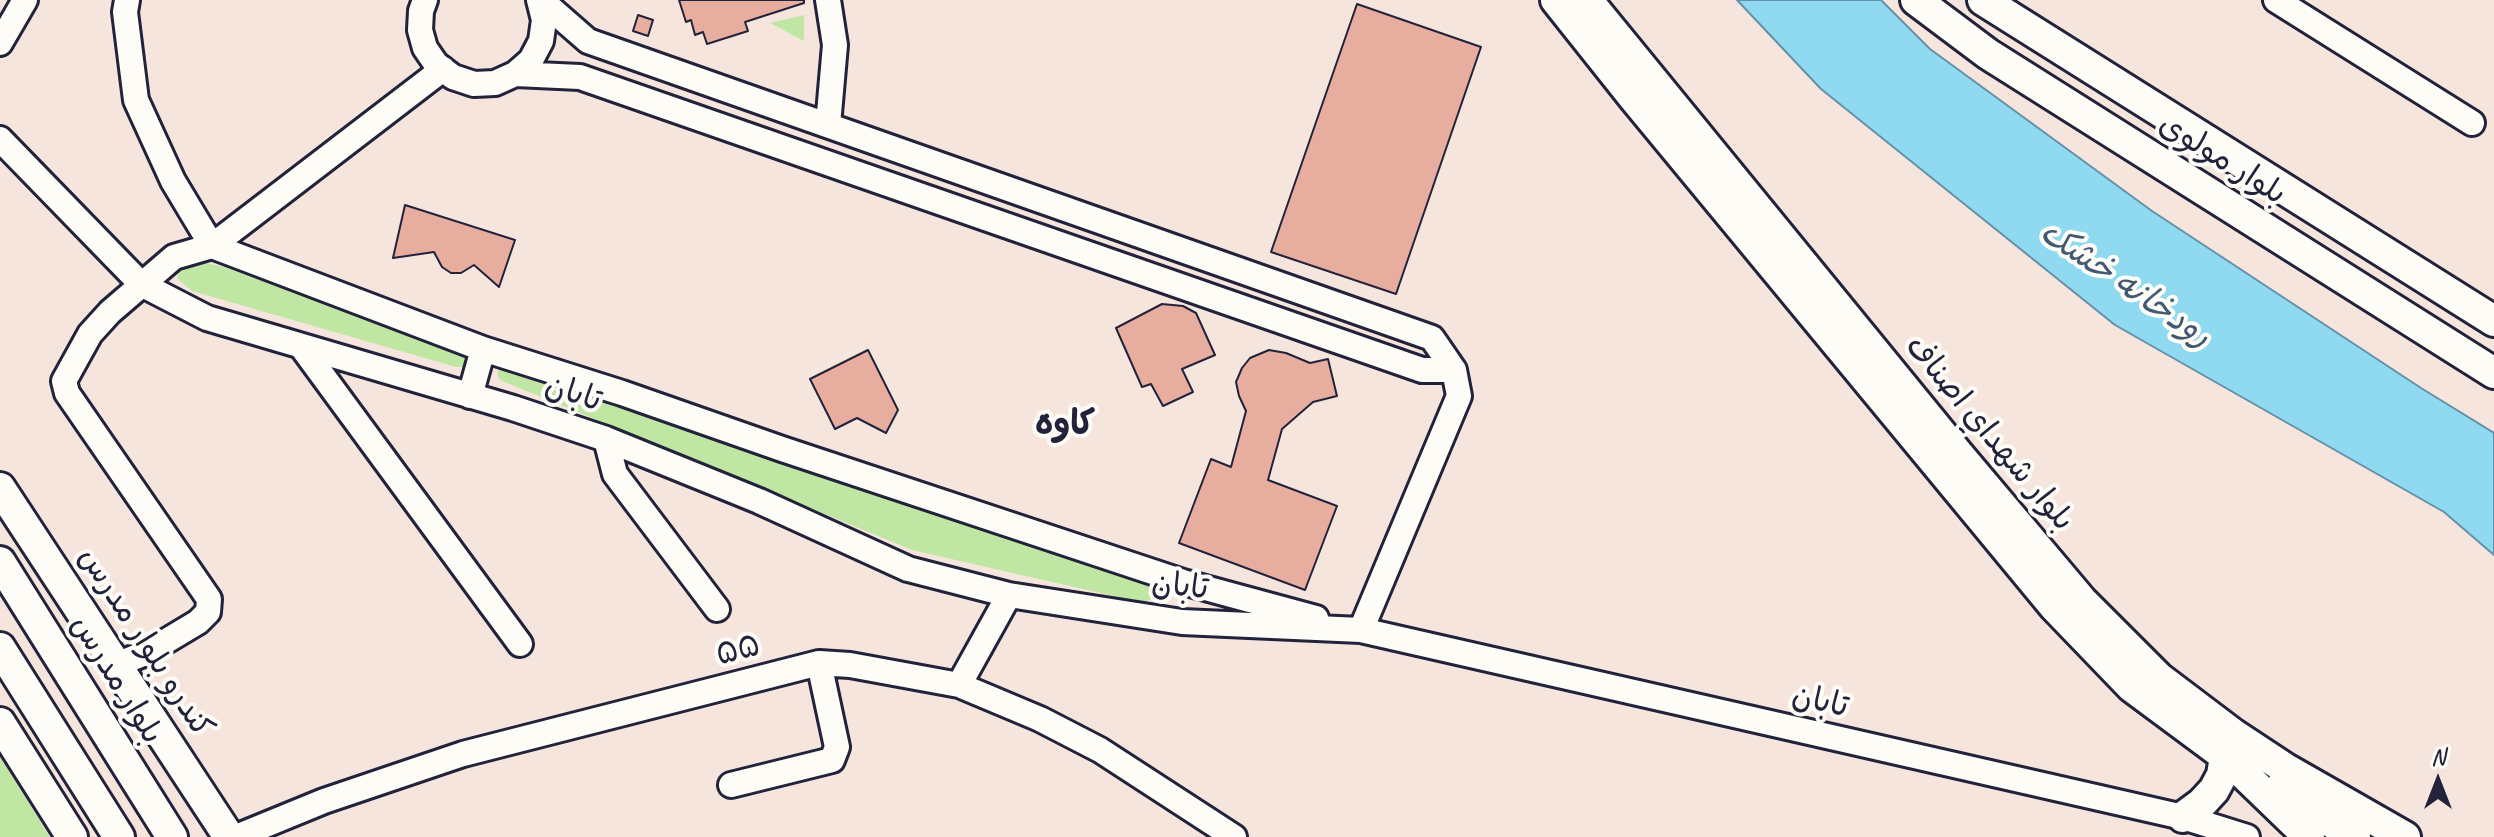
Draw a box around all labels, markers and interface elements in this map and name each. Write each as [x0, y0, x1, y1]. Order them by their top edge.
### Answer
street label: بلوار مولوی [2151, 106, 2293, 214]
water label: رودخانه خشک [2032, 213, 2218, 357]
street label: بلوار شهداي اصناف [1896, 329, 2082, 539]
street label: تابان [540, 367, 606, 421]
district label: کاوه [1035, 405, 1095, 445]
street label: کندرو بلوار مدرس [69, 541, 221, 745]
street label: تابان [1150, 565, 1210, 609]
street label: بلوار مدرس [61, 608, 171, 752]
street label: ۵۵ [712, 627, 764, 675]
street label: تابان [1788, 677, 1852, 727]
north arrow [2398, 741, 2478, 821]
text: N [2431, 743, 2445, 771]

